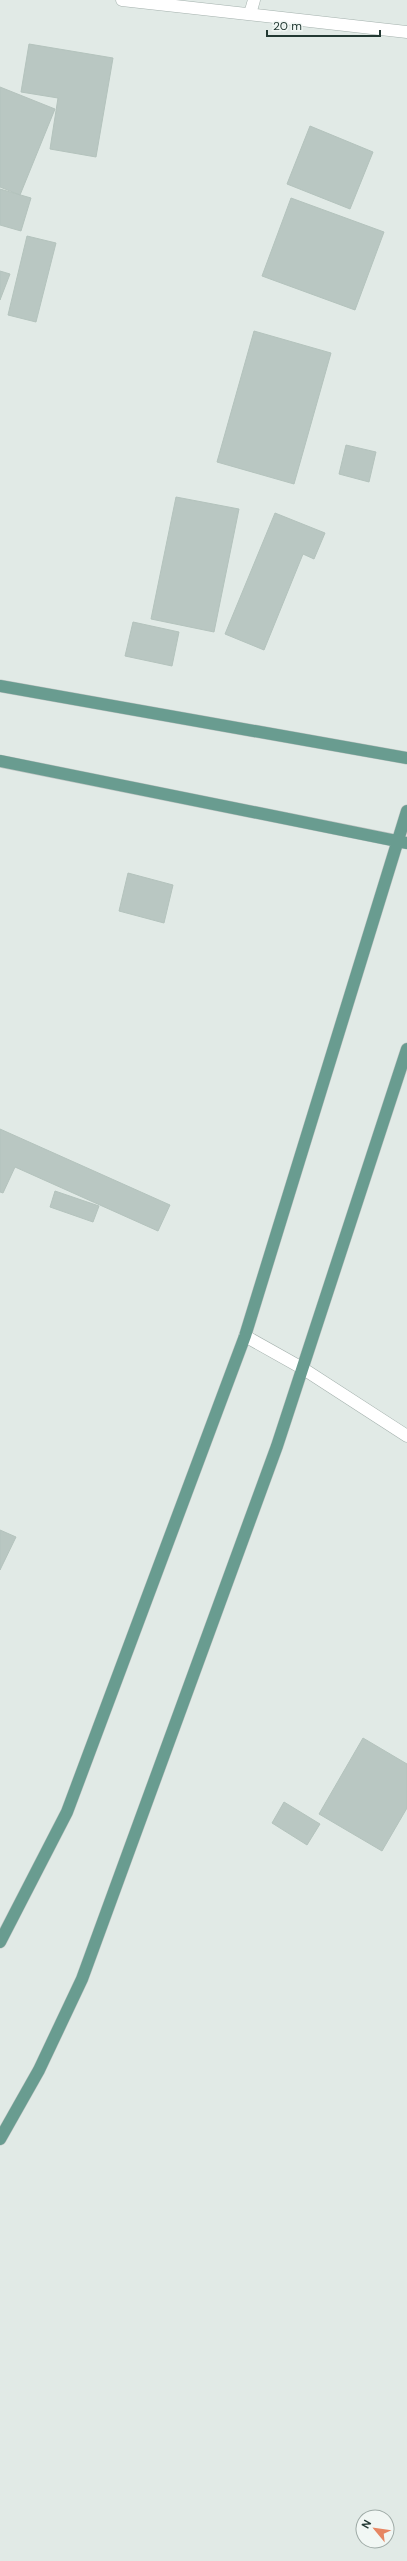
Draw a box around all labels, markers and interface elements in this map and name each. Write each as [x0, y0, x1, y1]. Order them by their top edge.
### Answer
scale bar [267, 12, 380, 38]
text: 20 m [273, 18, 302, 34]
north arrow [355, 2509, 395, 2549]
text: N [358, 2517, 374, 2531]

